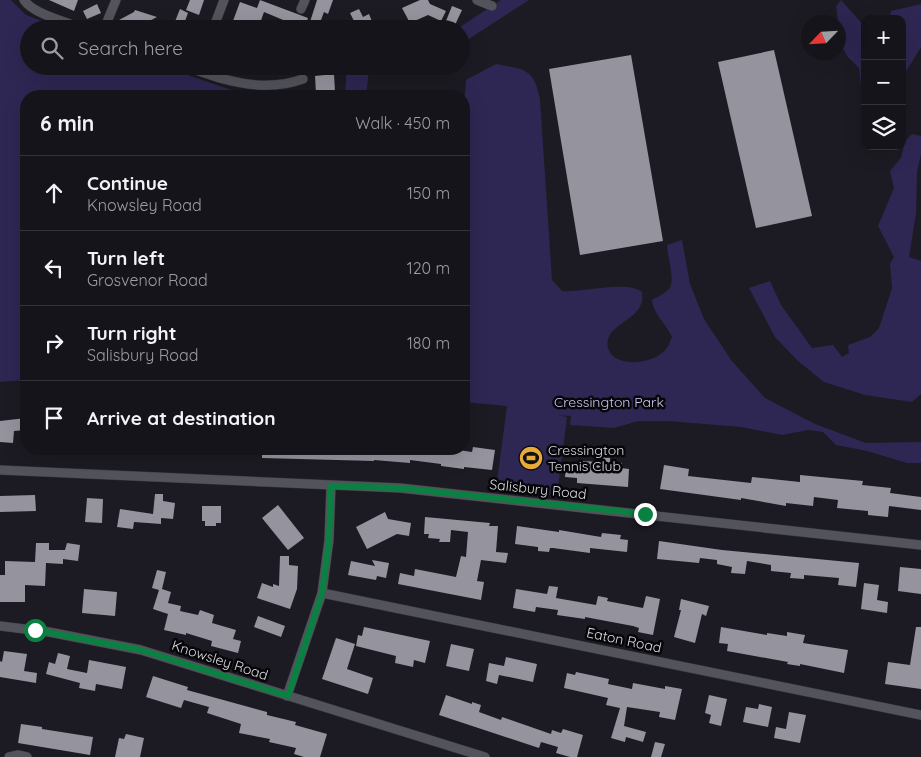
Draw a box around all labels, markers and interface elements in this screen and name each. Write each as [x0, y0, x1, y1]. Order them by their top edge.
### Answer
north arrow [801, 15, 846, 60]
map controls [861, 15, 906, 150]
button: + [861, 15, 906, 60]
search box [20, 20, 470, 75]
icon: search [38, 34, 66, 62]
text: Search here [78, 36, 183, 60]
button: − [861, 60, 906, 105]
button: layers [861, 105, 906, 150]
text: 6 min [40, 110, 94, 136]
text: Walk · 450 m [355, 113, 450, 133]
text: Continue [87, 171, 168, 195]
icon: ahead [40, 179, 68, 207]
text: 150 m [407, 183, 450, 203]
text: Knowsley Road [87, 195, 202, 215]
text: Turn left [87, 246, 165, 270]
icon: left [40, 254, 68, 282]
text: 120 m [407, 258, 450, 278]
text: Grosvenor Road [87, 270, 208, 290]
text: Turn right [87, 321, 176, 345]
icon: right [40, 329, 68, 357]
text: 180 m [407, 333, 450, 353]
text: Salisbury Road [87, 345, 198, 365]
park label: Cressington Park [554, 393, 664, 411]
icon: arrive [40, 404, 68, 432]
text: Arrive at destination [87, 406, 276, 430]
place label: Cressington Tennis Club [548, 441, 624, 475]
sports icon: Cressington Tennis Club [518, 445, 544, 471]
street label: Salisbury Road [489, 475, 587, 503]
route end [634, 503, 657, 526]
route start [24, 619, 47, 642]
street label: Eaton Road [585, 623, 663, 657]
street label: Knowsley Road [170, 636, 270, 684]

